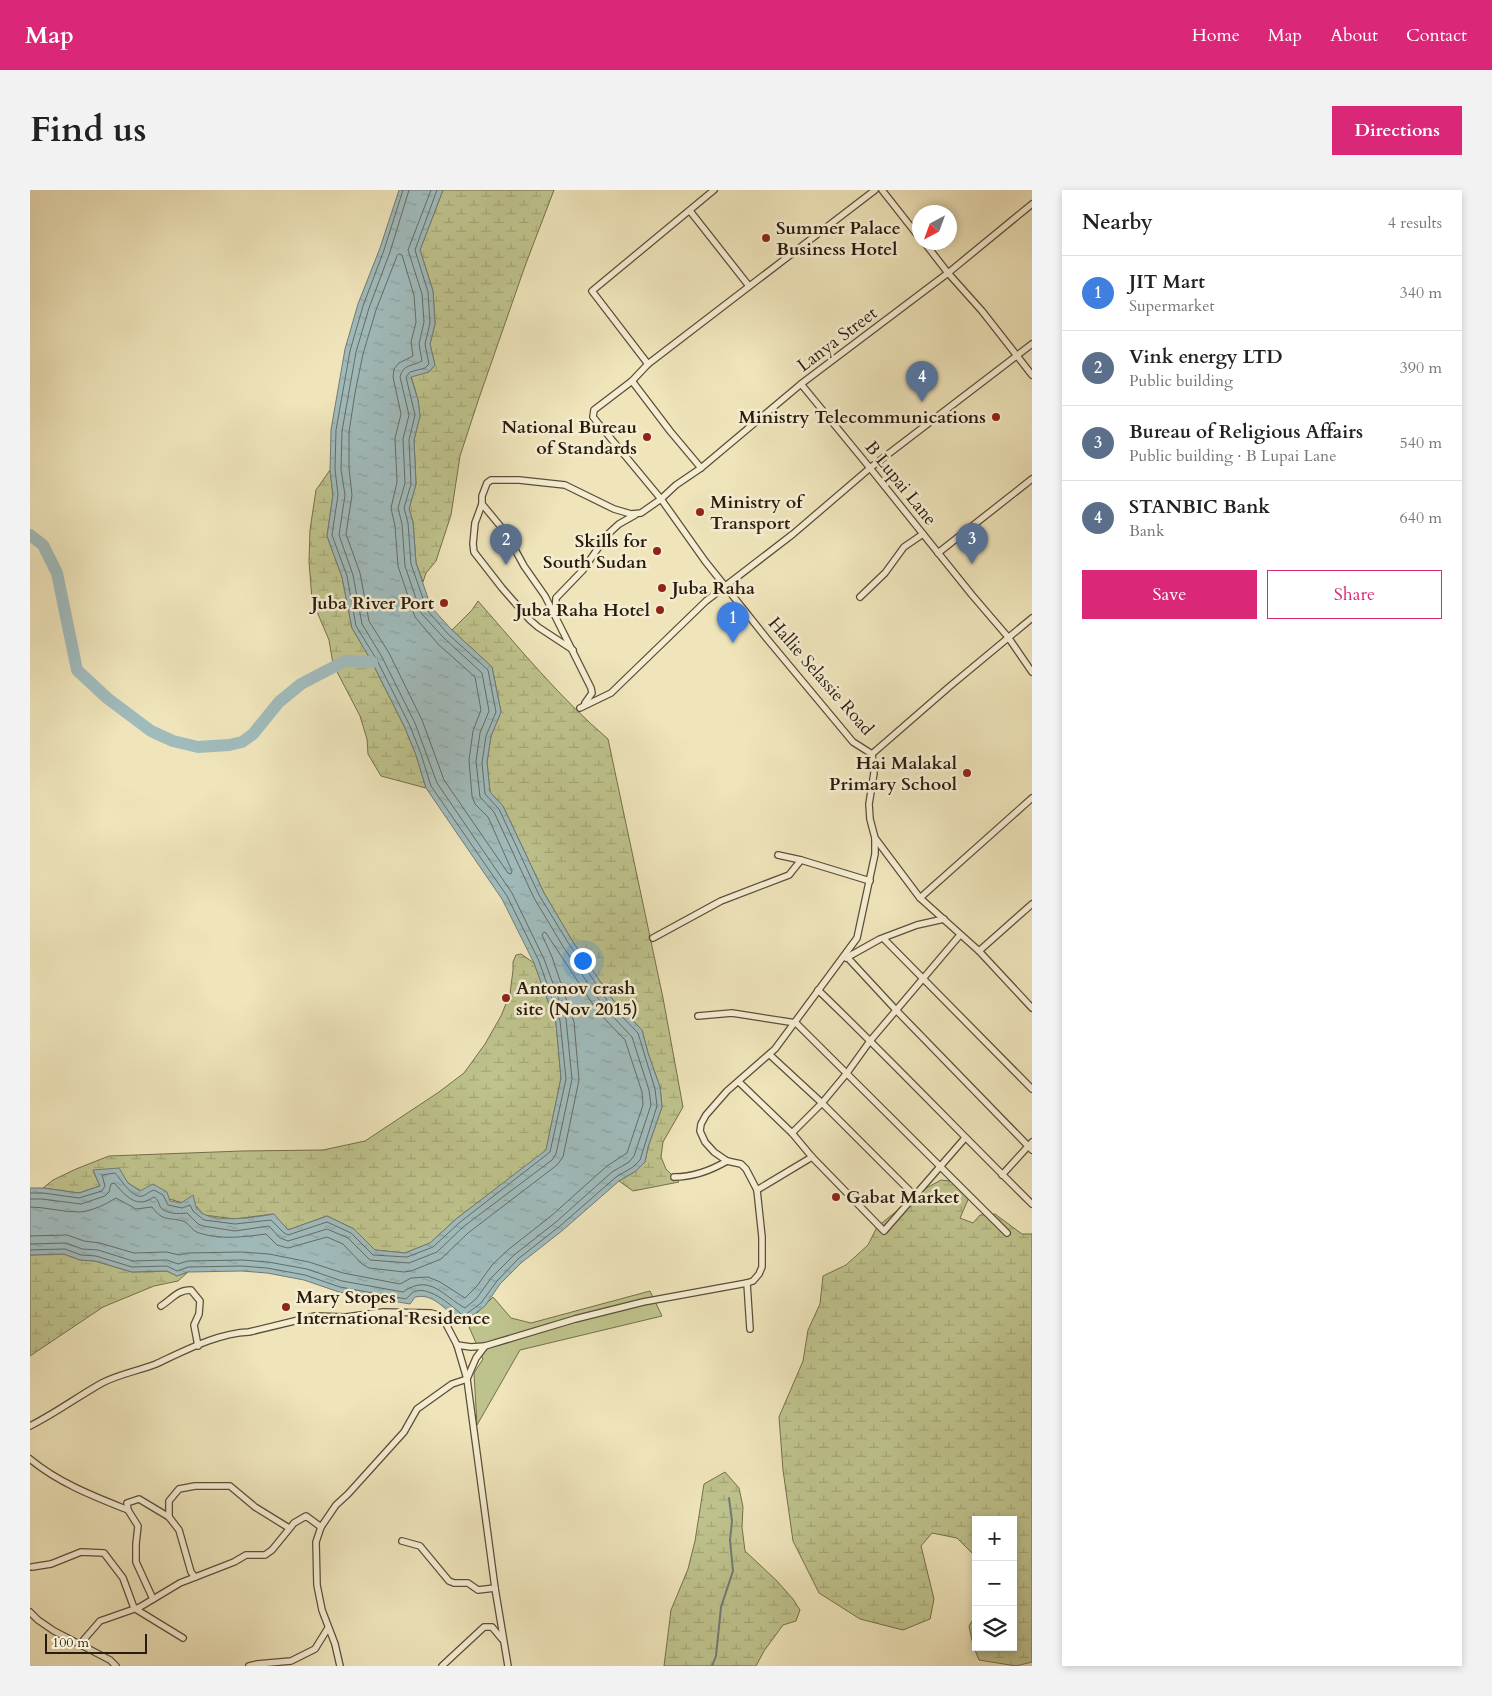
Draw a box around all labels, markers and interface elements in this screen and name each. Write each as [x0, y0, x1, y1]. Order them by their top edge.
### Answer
text: Map [25, 19, 74, 52]
text: Home [1192, 23, 1240, 48]
text: Map [1268, 23, 1302, 48]
text: About [1330, 23, 1378, 48]
text: Contact [1406, 23, 1467, 48]
text: Find us [30, 106, 146, 154]
button: Directions [1332, 106, 1462, 155]
north arrow [912, 205, 957, 250]
text: Nearby [1082, 208, 1153, 237]
text: 4 results [1388, 212, 1442, 234]
place label: Summer Palace Business Hotel [776, 216, 901, 262]
marker: Summer Palace Business Hotel [760, 232, 772, 244]
text: JIT Mart [1129, 269, 1205, 295]
text: 1 [1094, 282, 1102, 304]
text: 340 m [1400, 282, 1442, 304]
text: Supermarket [1129, 295, 1215, 317]
street label: Lanya Street [792, 301, 883, 378]
text: Vink energy LTD [1129, 344, 1283, 370]
text: 2 [1094, 357, 1102, 379]
text: 390 m [1400, 357, 1442, 379]
pin: 4 [906, 361, 938, 402]
text: Public building [1129, 370, 1233, 392]
place label: Ministry Telecommunications [739, 405, 986, 430]
marker: Ministry Telecommunications [990, 411, 1002, 423]
place label: National Bureau of Standards [501, 415, 637, 461]
text: Bureau of Religious Affairs [1129, 419, 1363, 445]
marker: National Bureau of Standards [641, 431, 653, 443]
text: 3 [1094, 432, 1102, 454]
text: 540 m [1400, 432, 1442, 454]
street label: B Lupai Lane [859, 436, 942, 531]
text: Public building · B Lupai Lane [1129, 445, 1336, 467]
place label: Ministry of Transport [710, 490, 805, 536]
text: STANBIC Bank [1129, 494, 1270, 520]
marker: Ministry of Transport [694, 506, 706, 518]
text: 4 [1094, 507, 1102, 529]
text: 640 m [1400, 507, 1442, 529]
text: Bank [1129, 520, 1164, 542]
pin: 3 [956, 523, 988, 564]
pin: 2 [490, 524, 522, 565]
place label: Skills for South Sudan [543, 529, 648, 575]
marker: Skills for South Sudan [651, 545, 663, 557]
button: Save [1082, 570, 1257, 619]
button: Share [1267, 570, 1442, 619]
place label: Juba Raha [669, 576, 755, 601]
marker: Juba Raha [656, 582, 668, 594]
place label: Juba River Port [308, 591, 435, 616]
marker: Juba River Port [438, 597, 450, 609]
place label: Juba Raha Hotel [512, 598, 650, 623]
pin: 1 [717, 602, 749, 643]
marker: Juba Raha Hotel [654, 604, 666, 616]
street label: Hallie Selassie Road [762, 612, 879, 741]
place label: Hai Malakal Primary School [829, 751, 957, 797]
marker: Hai Malakal Primary School [961, 767, 973, 779]
your location [570, 948, 596, 974]
place label: Antonov crash site (Nov 2015) [516, 976, 638, 1022]
marker: Antonov crash site (Nov 2015) [500, 992, 512, 1004]
place label: Gabat Market [846, 1185, 960, 1210]
marker: Gabat Market [830, 1191, 842, 1203]
place label: Mary Stopes International Residence [296, 1285, 490, 1331]
marker: Mary Stopes International Residence [280, 1301, 292, 1313]
map controls [972, 1516, 1017, 1651]
button: + [972, 1516, 1017, 1561]
button: − [972, 1561, 1017, 1606]
button: layers [972, 1606, 1017, 1651]
scale bar [45, 1631, 148, 1654]
text: 100 m [52, 1633, 89, 1652]

